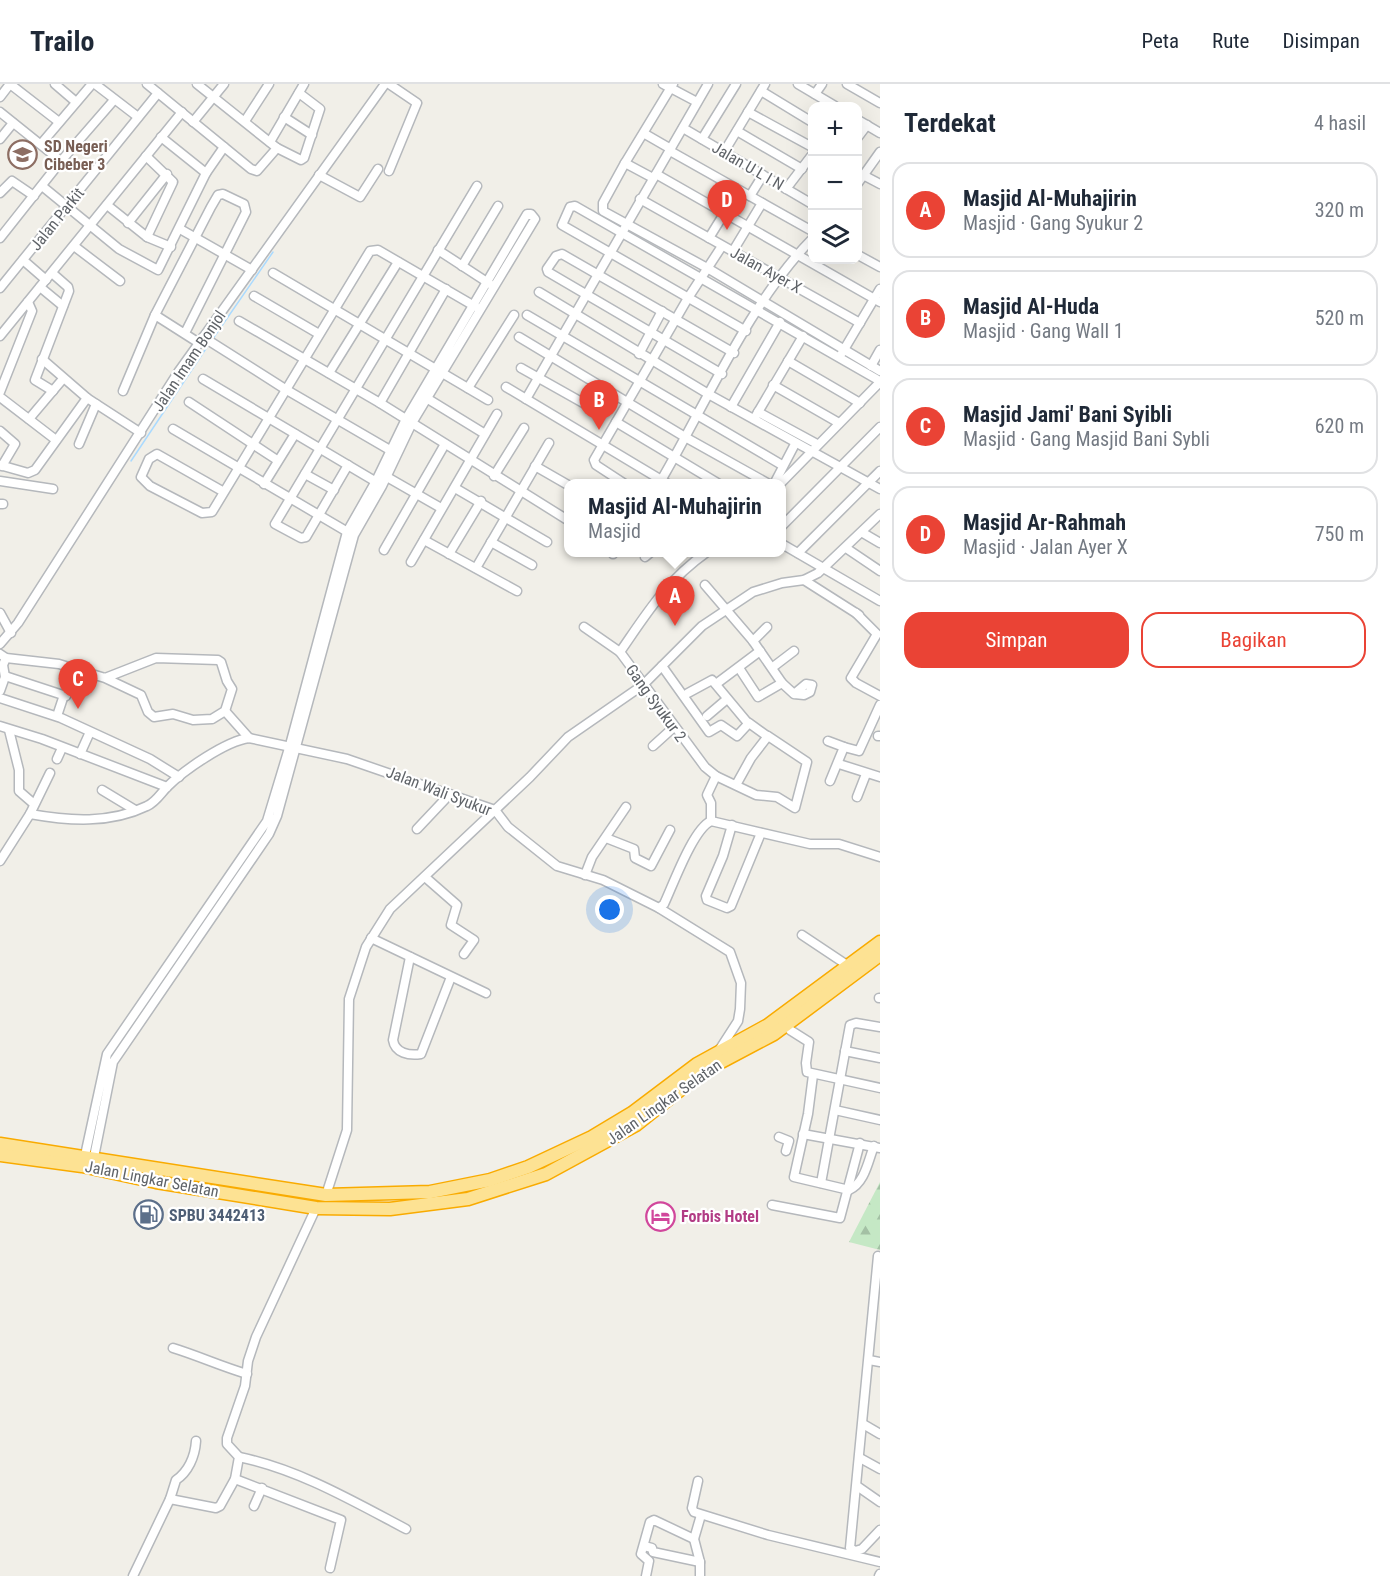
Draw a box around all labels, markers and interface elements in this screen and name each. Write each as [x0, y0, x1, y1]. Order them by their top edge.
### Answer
text: Trailo [30, 25, 94, 58]
text: Peta [1141, 29, 1179, 53]
text: Rute [1212, 29, 1249, 53]
text: Disimpan [1282, 29, 1360, 53]
map controls [808, 102, 862, 264]
button: + [808, 102, 862, 156]
text: Terdekat [904, 108, 996, 138]
text: 4 hasil [1314, 111, 1366, 135]
place label: SD Negeri Cibeber 3 [44, 137, 108, 174]
street label: Jalan U L I N [709, 138, 787, 194]
school or university icon: SD Negeri Cibeber 3 [7, 139, 39, 171]
button: − [808, 156, 862, 210]
pin: D [708, 180, 746, 230]
street label: Jalan Parkit [26, 184, 88, 254]
text: Masjid Al-Muhajirin [963, 186, 1137, 211]
text: A [920, 198, 931, 222]
text: 320 m [1315, 198, 1364, 222]
button: layers [808, 210, 862, 264]
text: Masjid · Gang Syukur 2 [963, 211, 1143, 235]
street label: Jalan Ayer X [727, 243, 805, 297]
text: Masjid Al-Huda [963, 294, 1099, 319]
text: B [920, 306, 931, 330]
text: 520 m [1315, 306, 1364, 330]
street label: Jalan Imam Bonjol [148, 307, 230, 415]
text: Masjid · Gang Wall 1 [963, 319, 1124, 343]
pin: B [580, 380, 618, 430]
text: Masjid Jami' Bani Syibli [963, 402, 1172, 427]
text: C [920, 414, 931, 438]
text: 620 m [1315, 414, 1364, 438]
text: Masjid · Gang Masjid Bani Sybli [963, 427, 1210, 451]
popup [564, 479, 786, 557]
text: Masjid Al-Muhajirin [588, 494, 762, 519]
text: Masjid Ar-Rahmah [963, 510, 1126, 535]
text: Masjid [588, 519, 641, 543]
text: D [920, 522, 931, 546]
text: 750 m [1315, 522, 1364, 546]
text: Masjid · Jalan Ayer X [963, 535, 1128, 559]
pin: A [656, 576, 694, 626]
button: Simpan [904, 612, 1129, 668]
button: Bagikan [1141, 612, 1366, 668]
pin: C [58, 660, 98, 709]
street label: Gang Syukur 2 [622, 661, 690, 745]
street label: Jalan Wali Syukur [384, 762, 494, 820]
your location [595, 895, 624, 924]
street label: Jalan Lingkar Selatan [603, 1055, 725, 1149]
street label: Jalan Lingkar Selatan [84, 1157, 220, 1201]
fuel station icon: SPBU 3442413 [132, 1199, 164, 1231]
hotel icon: Forbis Hotel [644, 1200, 676, 1232]
place label: SPBU 3442413 [169, 1206, 265, 1225]
place label: Forbis Hotel [681, 1207, 759, 1226]

